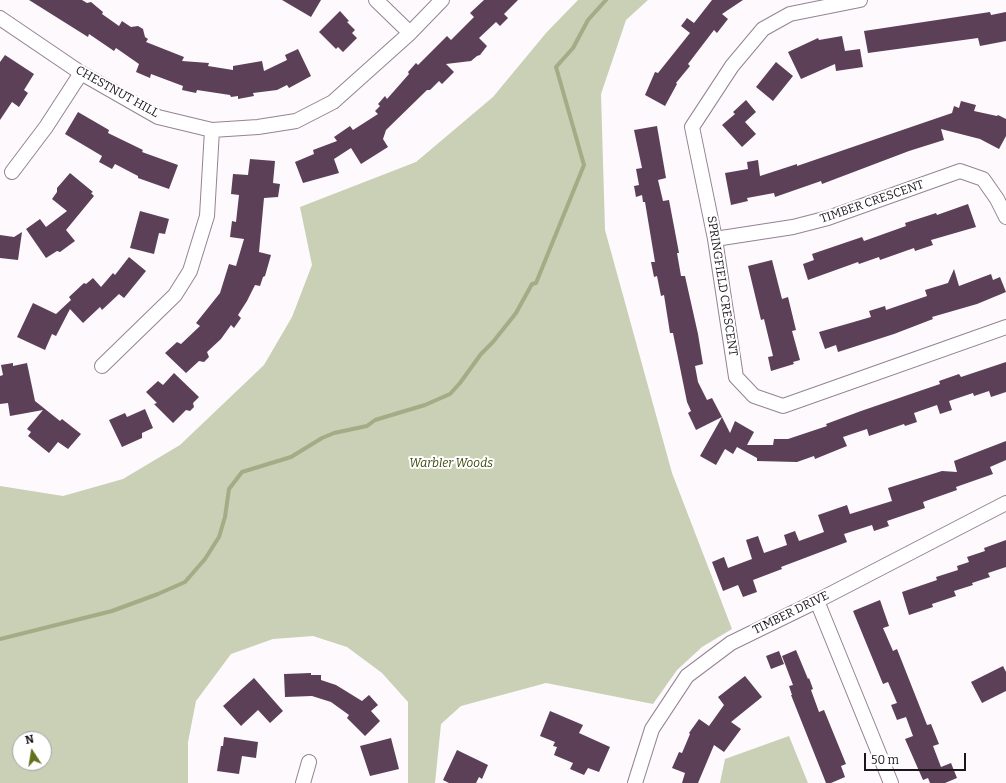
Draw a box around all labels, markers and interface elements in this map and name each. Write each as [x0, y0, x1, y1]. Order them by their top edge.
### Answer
street label: CHESTNUT HILL [73, 63, 161, 121]
street label: TIMBER CRESCENT [818, 178, 926, 226]
street label: SPRINGFIELD CRESCENT [704, 215, 740, 357]
park label: Warbler Woods [409, 457, 493, 471]
street label: TIMBER DRIVE [751, 588, 831, 638]
north arrow [12, 731, 52, 771]
text: N [24, 733, 35, 747]
scale bar [866, 745, 968, 771]
text: 50 m [871, 753, 899, 767]

